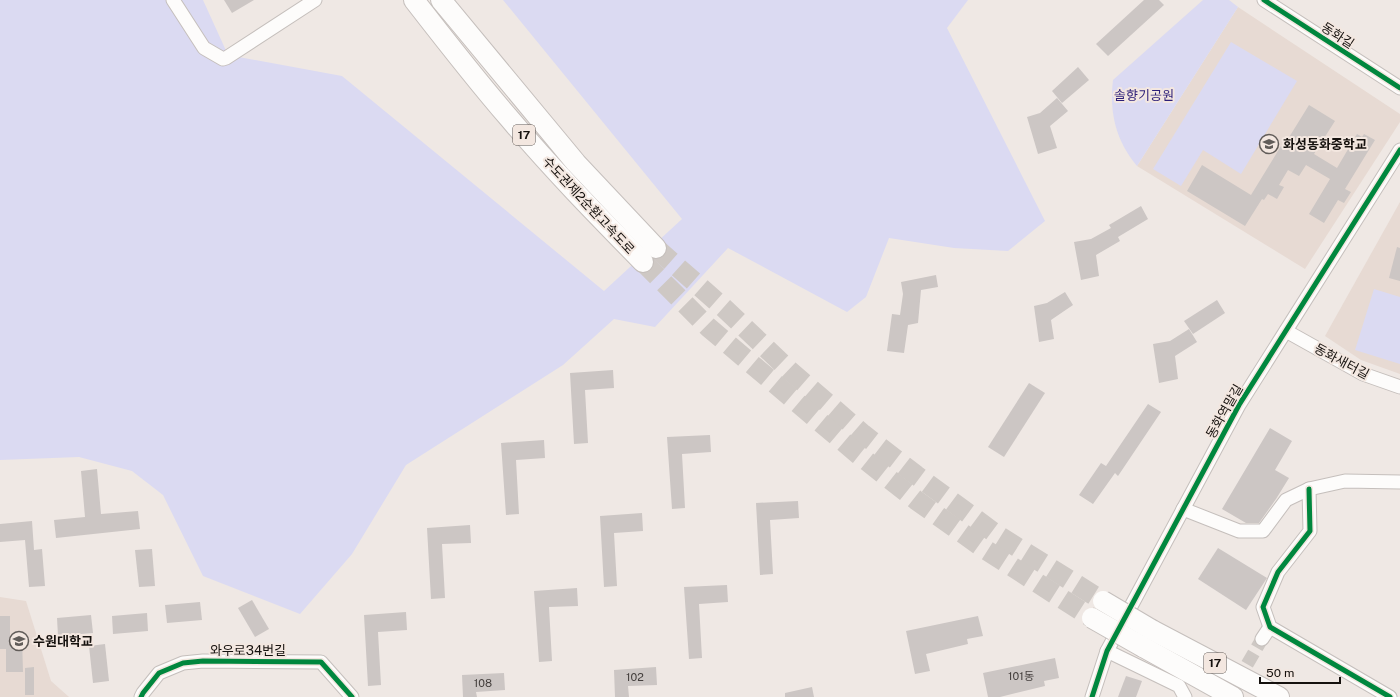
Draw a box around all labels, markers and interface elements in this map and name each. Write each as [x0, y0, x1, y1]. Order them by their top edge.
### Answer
street label: 동화길 [1319, 19, 1357, 51]
park label: 솔향기공원 [1114, 88, 1174, 103]
road number: 17 [513, 125, 535, 145]
school or university icon: 화성동화중학교 [1258, 133, 1280, 155]
place label: 화성동화중학교 [1283, 137, 1367, 152]
street label: 수도권제2순환고속도로 [540, 154, 638, 257]
street label: 동화새터길 [1312, 341, 1372, 382]
street label: 동화역말길 [1203, 382, 1246, 441]
school or university icon: 수원대학교 [8, 630, 30, 652]
place label: 수원대학교 [33, 634, 93, 649]
street label: 와우로34번길 [210, 643, 286, 658]
road number: 17 [1204, 653, 1226, 673]
scale bar [1260, 659, 1340, 685]
text: 50 m [1266, 666, 1294, 680]
house number: 101동 [1008, 670, 1034, 682]
house number: 102 [626, 671, 644, 683]
house number: 108 [474, 677, 492, 689]

